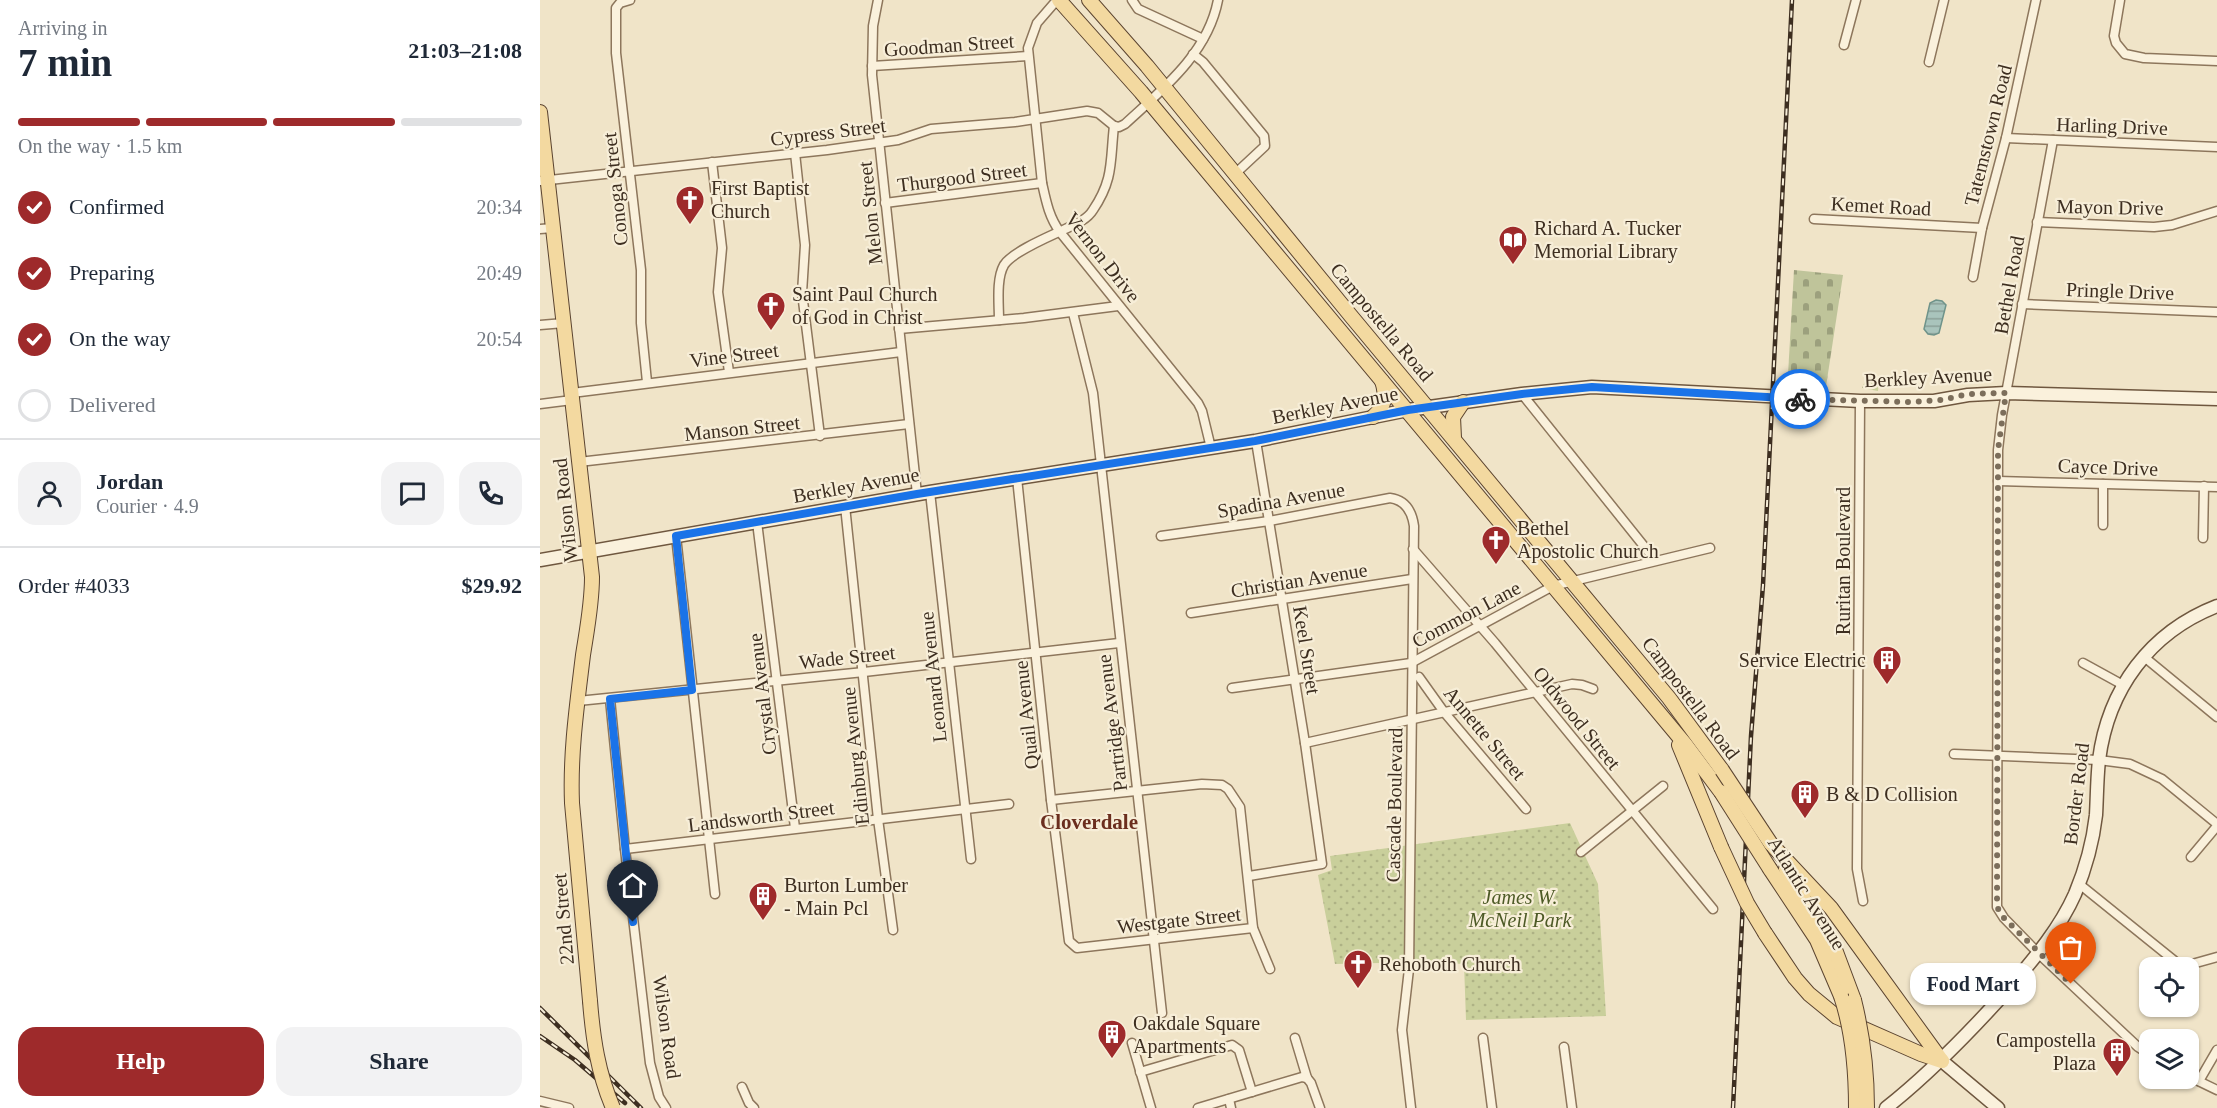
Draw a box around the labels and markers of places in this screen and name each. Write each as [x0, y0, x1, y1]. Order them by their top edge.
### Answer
place label: First Baptist Church [711, 177, 810, 222]
church icon: First Baptist Church [674, 184, 706, 226]
place label: Richard A. Tucker Memorial Library [1534, 217, 1682, 263]
library icon: Richard A. Tucker Memorial Library [1497, 224, 1529, 266]
place label: Saint Paul Church of God in Christ [792, 283, 938, 328]
church icon: Saint Paul Church of God in Christ [755, 290, 787, 332]
place label: Bethel Apostolic Church [1517, 517, 1659, 563]
church icon: Bethel Apostolic Church [1480, 524, 1512, 566]
building icon: Service Electric [1871, 644, 1903, 686]
place label: Service Electric [1739, 649, 1866, 671]
building icon: B & D Collision [1789, 778, 1821, 820]
place label: B & D Collision [1826, 783, 1958, 805]
pin [607, 860, 658, 922]
place label: Burton Lumber - Main Pcl [784, 874, 908, 919]
building icon: Burton Lumber - Main Pcl [747, 880, 779, 922]
pin [2045, 922, 2096, 984]
church icon: Rehoboth Church [1342, 948, 1374, 990]
place label: Rehoboth Church [1379, 953, 1521, 975]
callout: Food Mart [1909, 963, 2035, 1005]
place label: Oakdale Square Apartments [1133, 1012, 1260, 1058]
building icon: Oakdale Square Apartments [1096, 1018, 1128, 1060]
place label: Campostella Plaza [1996, 1029, 2096, 1074]
building icon: Campostella Plaza [2101, 1036, 2133, 1078]

